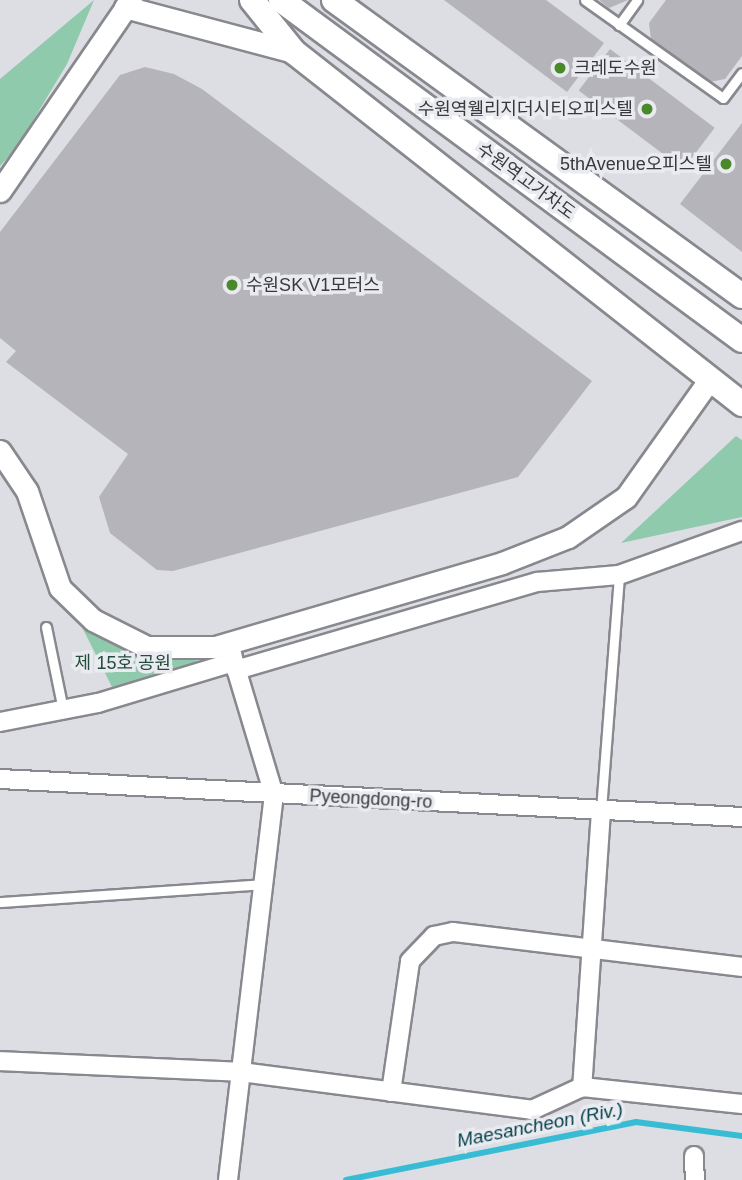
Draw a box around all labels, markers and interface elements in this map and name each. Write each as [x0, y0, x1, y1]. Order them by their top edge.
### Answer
place label: 크레도수원 [574, 57, 657, 79]
marker: 크레도수원 [552, 60, 568, 76]
place label: 수원역웰리지더시티오피스텔 [418, 98, 633, 120]
marker: 수원역웰리지더시티오피스텔 [639, 101, 655, 117]
street label: 수원역고가차도 [473, 138, 579, 224]
place label: 5thAvenue오피스텔 [560, 153, 712, 175]
marker: 5thAvenue오피스텔 [718, 156, 734, 172]
place label: 수원SK V1모터스 [246, 274, 380, 296]
marker: 수원SK V1모터스 [224, 277, 240, 293]
park label: 제 15호 공원 [75, 652, 171, 674]
street label: Pyeongdong-ro [309, 785, 433, 813]
water label: Maesancheon (Riv.) [455, 1098, 625, 1152]

